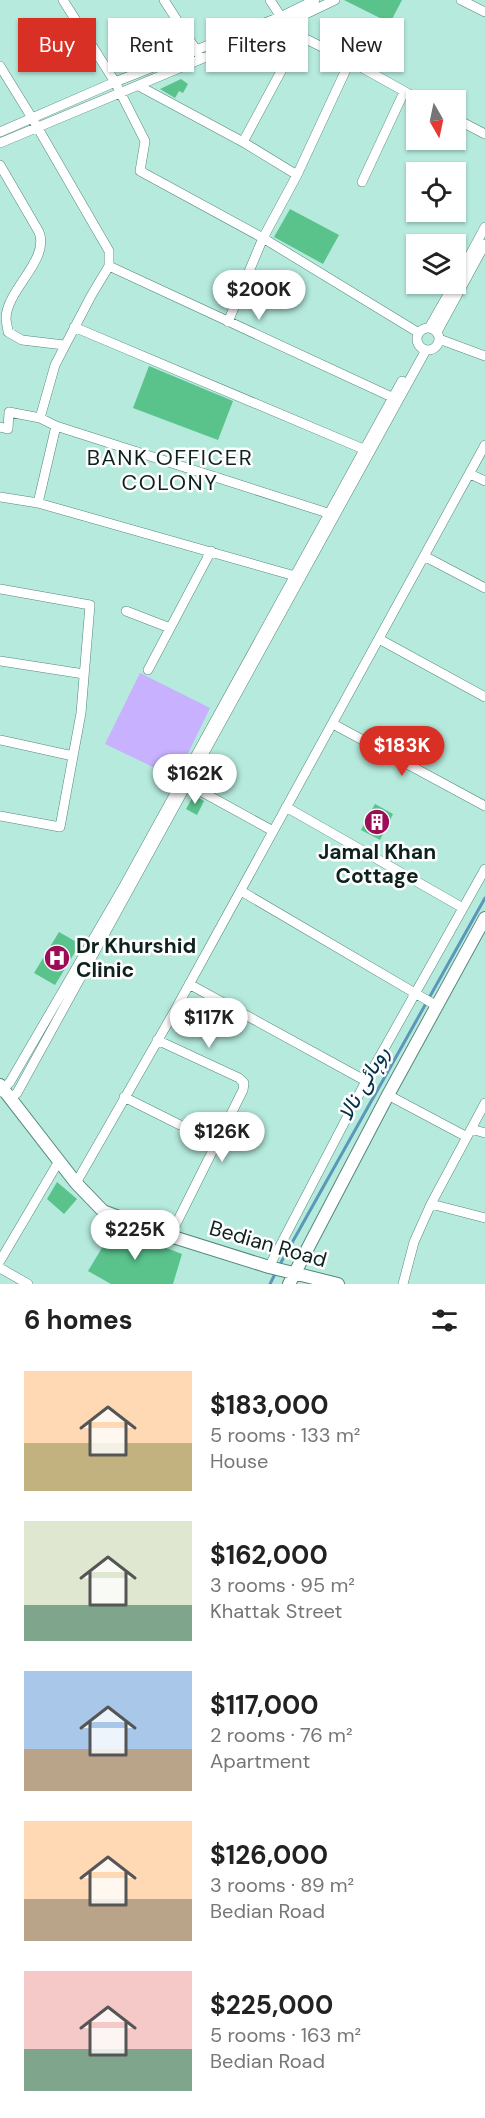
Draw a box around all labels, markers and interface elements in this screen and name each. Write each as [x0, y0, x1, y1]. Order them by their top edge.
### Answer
chip: Buy [18, 18, 96, 72]
chip: Rent [108, 18, 194, 72]
chip: Filters [206, 18, 308, 72]
chip: New [320, 18, 404, 72]
north arrow [406, 90, 466, 150]
map controls [406, 90, 466, 294]
button: locate [406, 162, 466, 222]
button: layers [406, 234, 466, 294]
pin: $200K [217, 270, 301, 321]
text: $200K [227, 276, 291, 302]
district label: BANK OFFICER COLONY [87, 443, 253, 497]
pin: $183K [360, 726, 444, 777]
text: $183K [373, 732, 431, 758]
pin: $162K [153, 754, 237, 805]
text: $162K [167, 760, 223, 786]
building icon: Jamal Khan Cottage [362, 807, 392, 837]
place label: Jamal Khan Cottage [318, 838, 436, 890]
place label: Dr Khurshid Clinic [76, 932, 196, 984]
hospital icon: Dr Khurshid Clinic [42, 943, 72, 973]
pin: $117K [167, 998, 251, 1049]
text: $117K [184, 1004, 234, 1030]
water label: روہائی نالا [331, 1040, 395, 1125]
pin: $126K [180, 1112, 264, 1163]
text: $126K [194, 1118, 250, 1144]
pin: $225K [93, 1210, 177, 1261]
street label: Bedian Road [206, 1214, 330, 1274]
text: $225K [105, 1216, 165, 1242]
text: 6 homes [24, 1303, 132, 1337]
icon: filters [428, 1304, 461, 1337]
text: $183,000 [210, 1388, 329, 1422]
icon: home [72, 1395, 144, 1467]
text: 5 rooms · 133 m² [210, 1422, 360, 1448]
text: House [210, 1448, 268, 1474]
text: $162,000 [210, 1538, 328, 1572]
icon: home [72, 1545, 144, 1617]
text: 3 rooms · 95 m² [210, 1572, 355, 1598]
text: Khattak Street [210, 1598, 342, 1624]
text: $117,000 [210, 1688, 319, 1722]
icon: home [72, 1695, 144, 1767]
text: 2 rooms · 76 m² [210, 1722, 353, 1748]
text: Apartment [210, 1748, 310, 1774]
text: $126,000 [210, 1838, 328, 1872]
icon: home [72, 1845, 144, 1917]
text: 3 rooms · 89 m² [210, 1872, 354, 1898]
text: Bedian Road [210, 1898, 325, 1924]
text: $225,000 [210, 1988, 333, 2022]
icon: home [72, 1995, 144, 2067]
text: 5 rooms · 163 m² [210, 2022, 361, 2048]
text: Bedian Road [210, 2048, 325, 2074]

